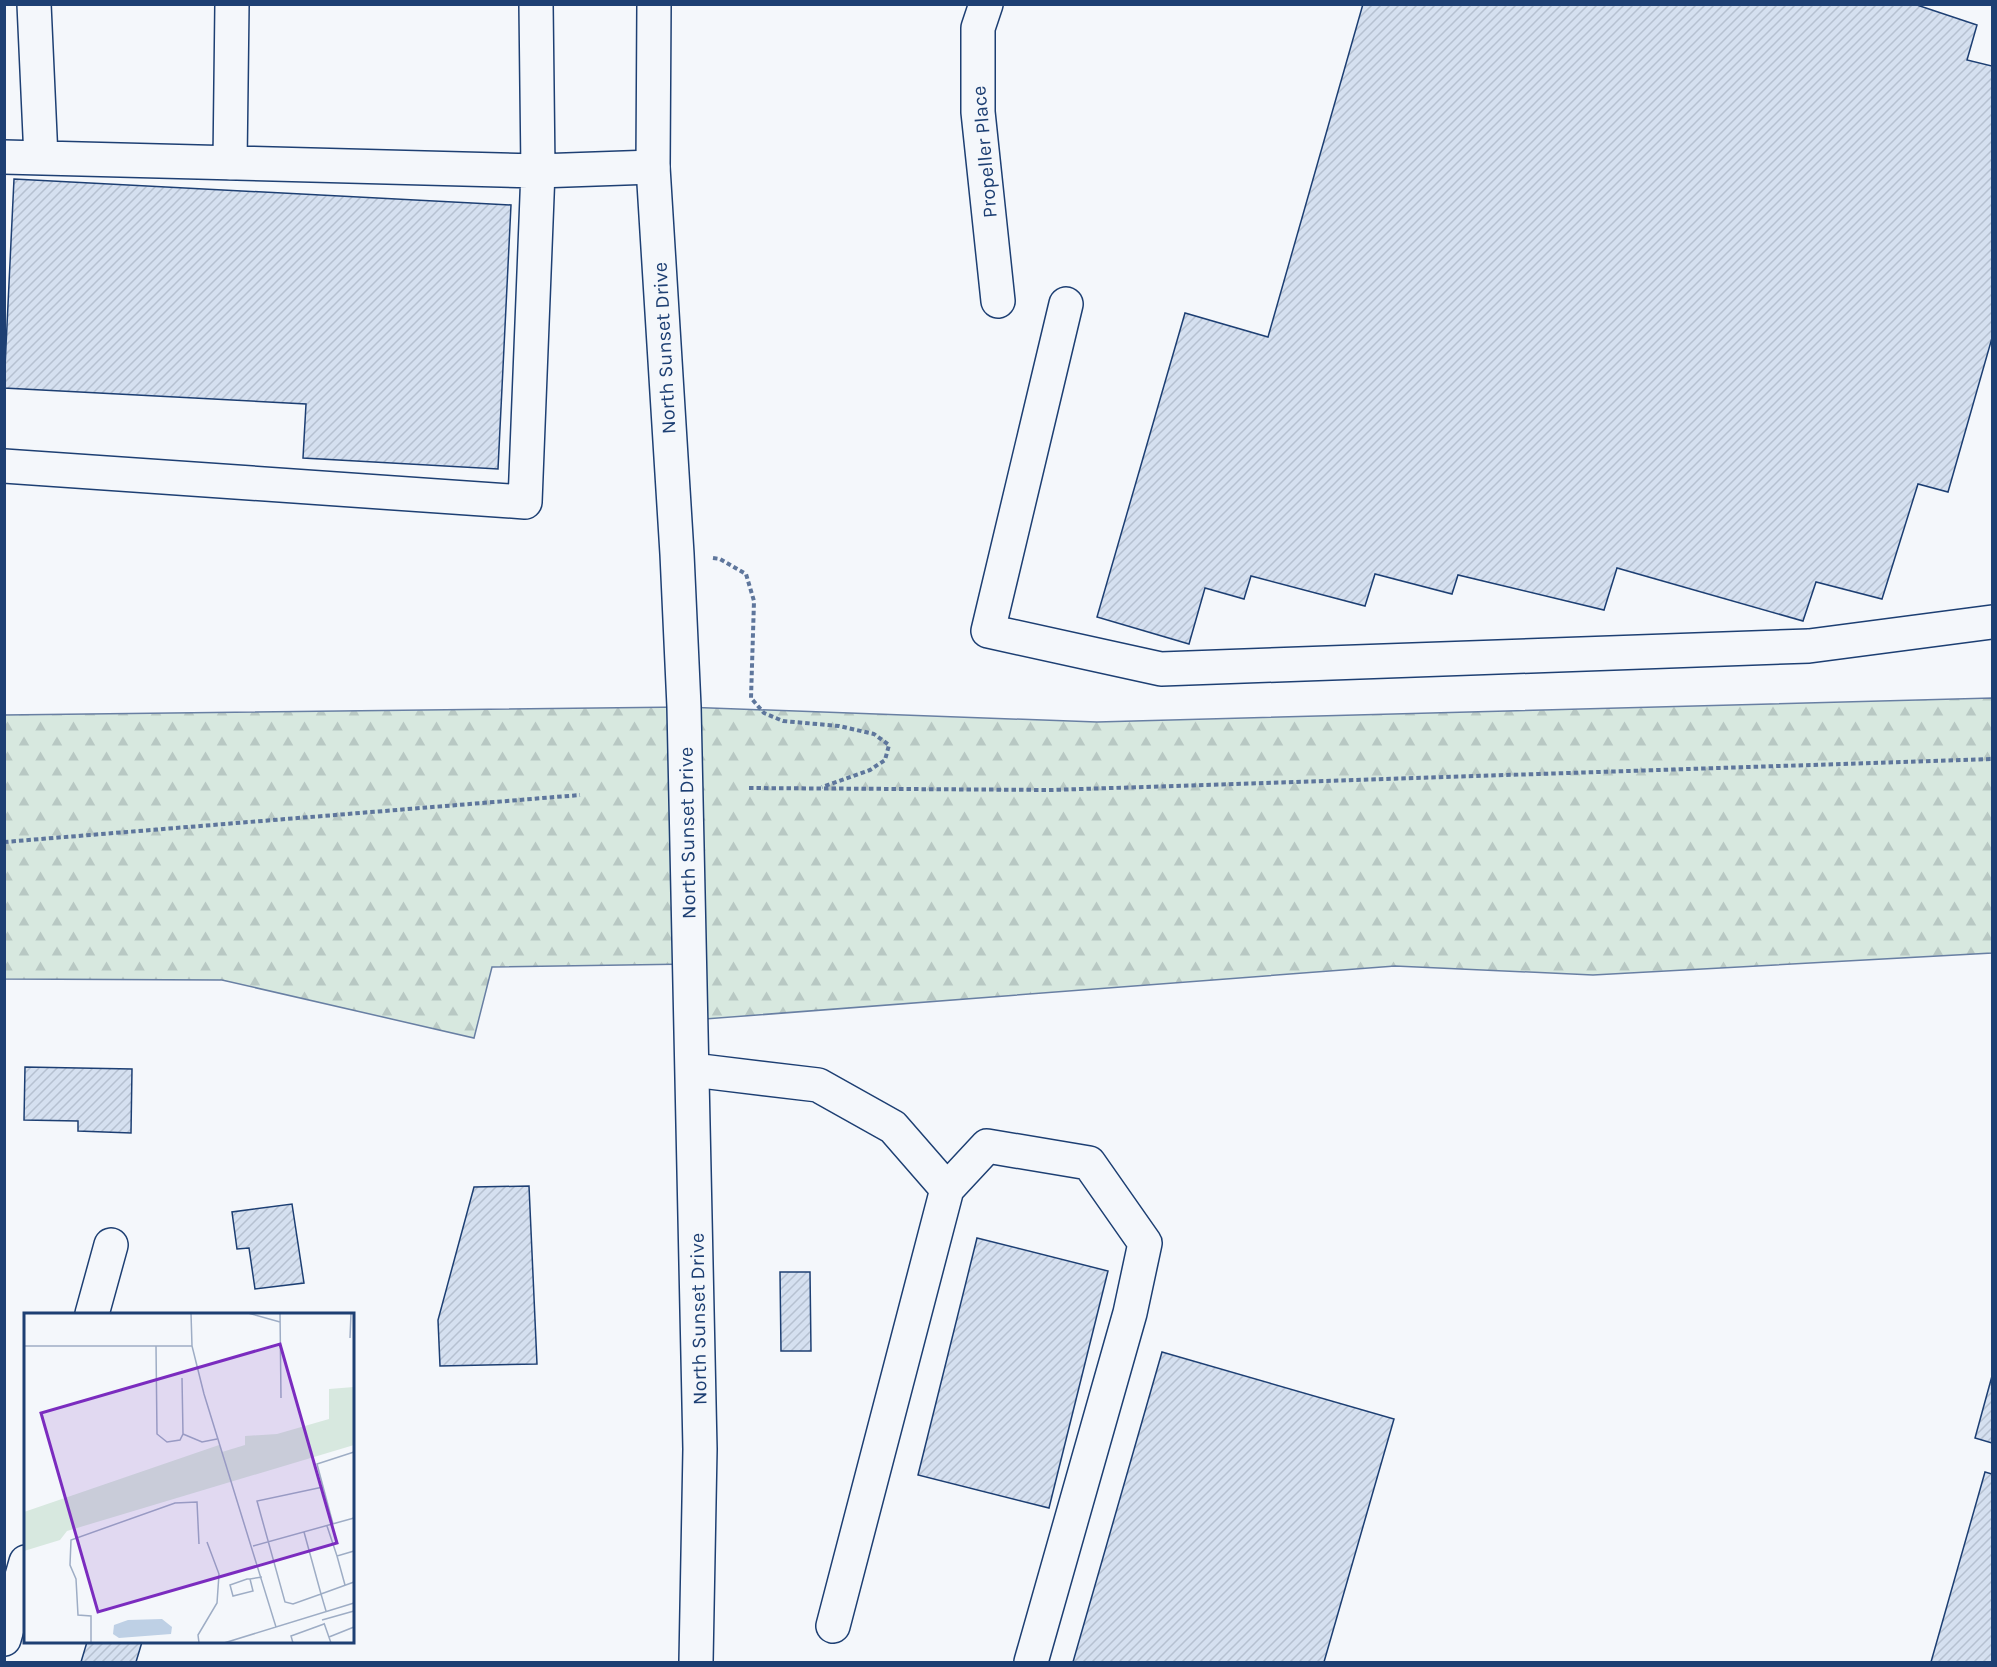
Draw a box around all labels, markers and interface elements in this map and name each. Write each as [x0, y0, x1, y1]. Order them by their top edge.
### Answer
street label: Propeller Place [967, 85, 1002, 219]
street label: North Sunset Drive [649, 261, 680, 435]
street label: North Sunset Drive [674, 747, 701, 919]
street label: North Sunset Drive [685, 1233, 712, 1405]
inset map [24, 1313, 354, 1643]

